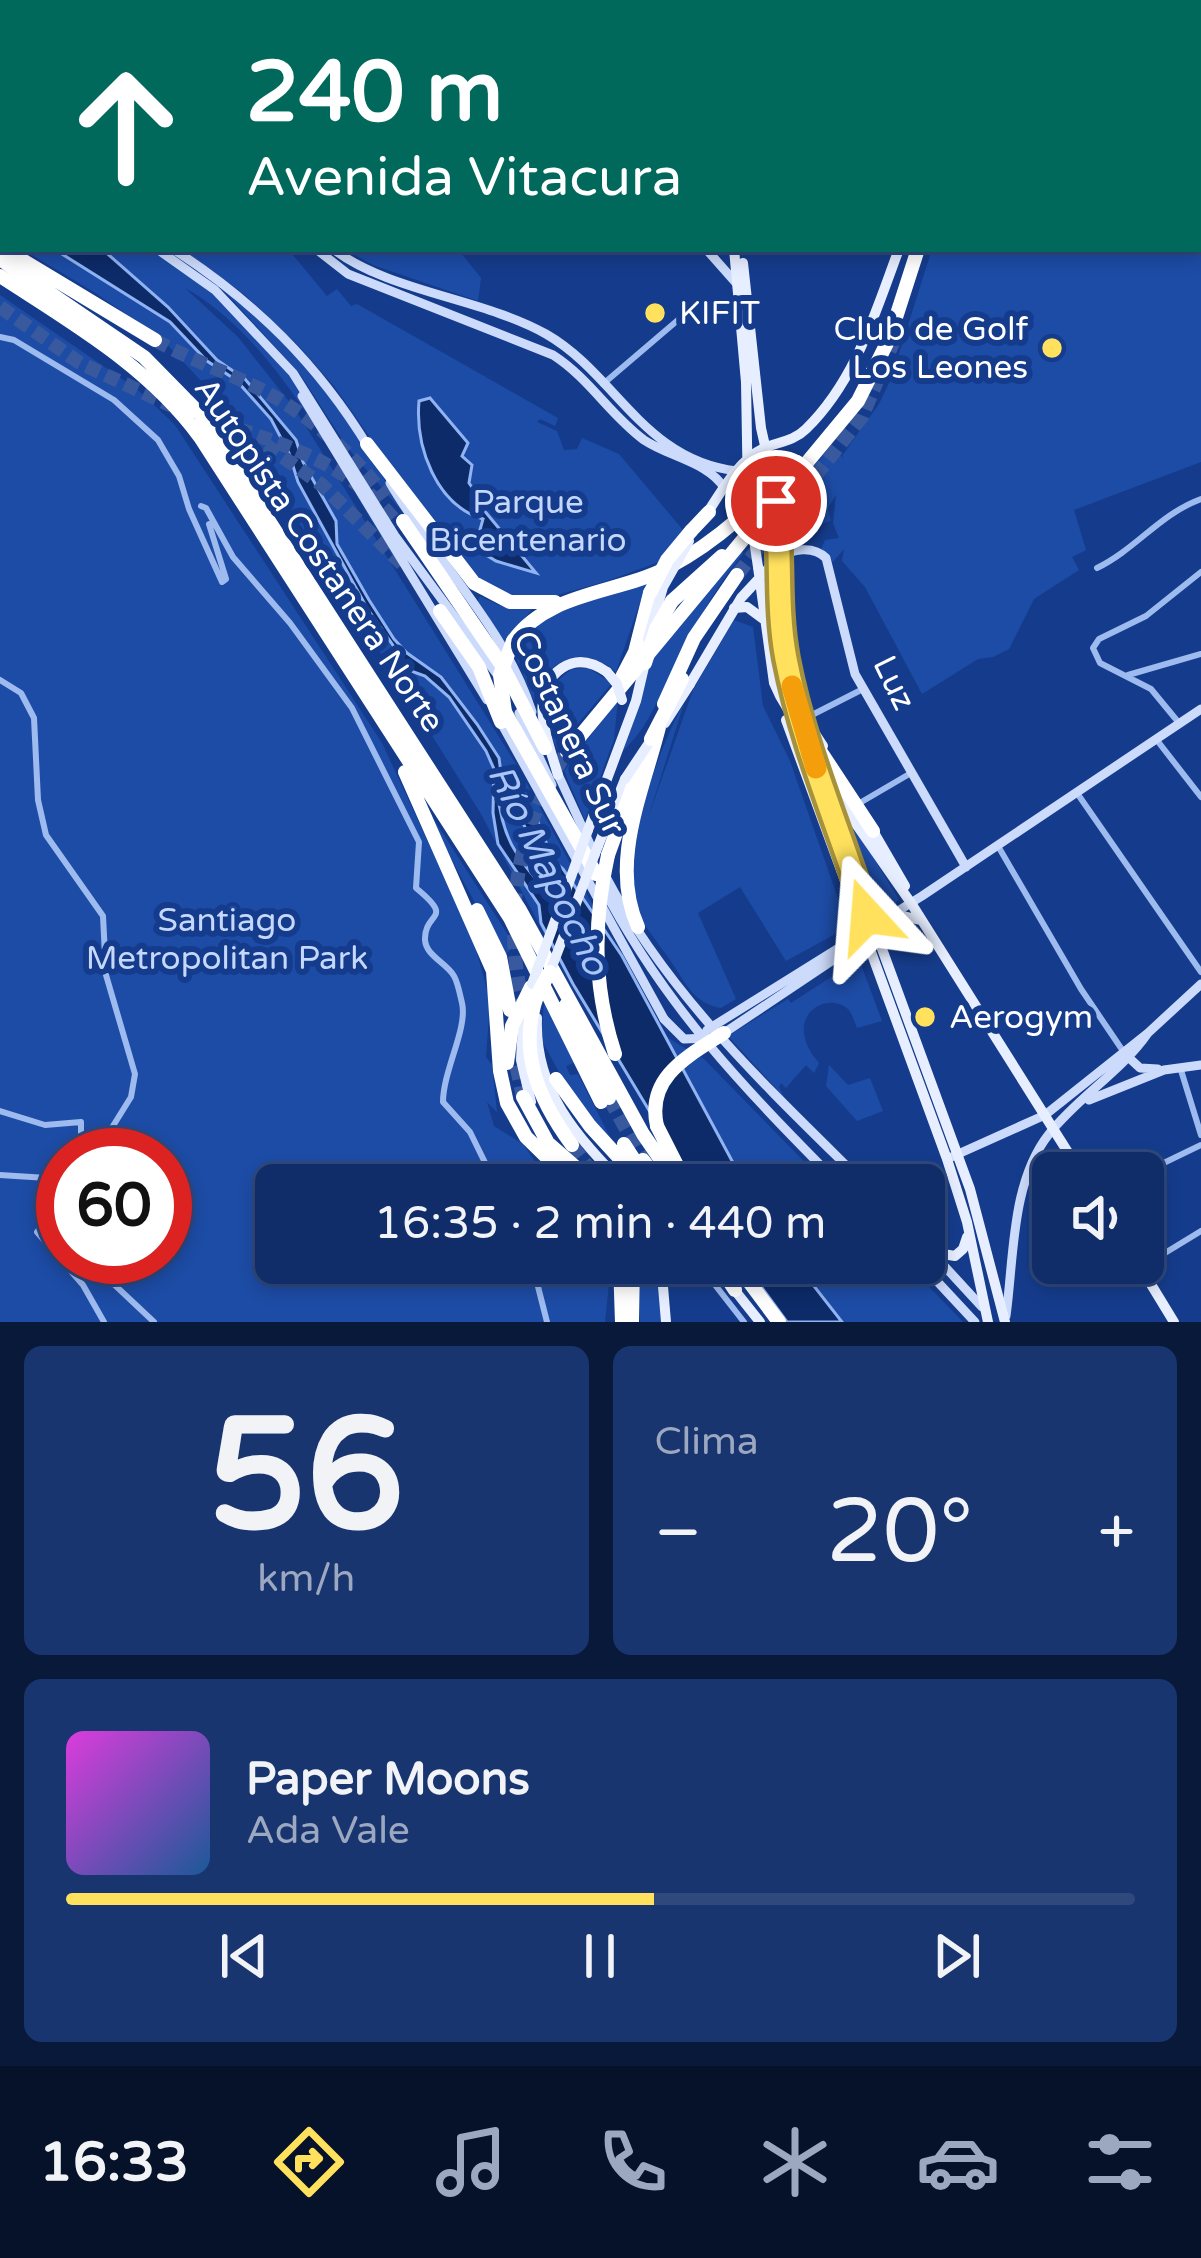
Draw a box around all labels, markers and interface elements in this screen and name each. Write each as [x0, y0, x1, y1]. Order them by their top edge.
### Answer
text: 240 m [246, 43, 503, 144]
icon: ahead [48, 48, 204, 204]
text: Avenida Vitacura [246, 145, 682, 210]
place label: KIFIT [679, 294, 760, 333]
marker: KIFIT [642, 300, 668, 326]
place label: Club de Golf Los Leones [833, 310, 1028, 387]
marker: Club de Golf Los Leones [1039, 335, 1065, 361]
street label: Autopista Costanera Norte [186, 370, 452, 740]
pin [725, 450, 827, 552]
icon: arrive [743, 468, 809, 534]
park label: Parque Bicentenario [429, 483, 627, 560]
street label: Costanera Sur [505, 625, 633, 842]
street label: Luz [864, 649, 924, 717]
water label: Río Mapocho [479, 758, 618, 984]
position arrow [804, 853, 930, 979]
park label: Santiago Metropolitan Park [86, 901, 368, 978]
place label: Aerogym [949, 998, 1093, 1037]
marker: Aerogym [912, 1004, 938, 1030]
speed limit sign: 60 [36, 1128, 192, 1284]
map controls [1032, 1152, 1164, 1284]
button: sound [1032, 1152, 1164, 1284]
text: 16:35 · 2 min · 440 m [374, 1197, 826, 1251]
text: 56 [208, 1383, 404, 1571]
text: Clima [655, 1418, 759, 1465]
text: 20° [826, 1478, 973, 1587]
text: − [655, 1493, 702, 1573]
text: + [1098, 1493, 1135, 1573]
text: km/h [257, 1555, 355, 1602]
text: Paper Moons [246, 1753, 530, 1807]
text: Ada Vale [246, 1807, 410, 1854]
icon: previous [211, 1923, 277, 1989]
icon: pause [567, 1923, 633, 1989]
icon: next [924, 1923, 990, 1989]
icon: directions [267, 2120, 351, 2204]
icon: music [429, 2120, 513, 2204]
icon: phone [591, 2120, 675, 2204]
icon: climate [753, 2120, 837, 2204]
icon: car [916, 2120, 1000, 2204]
icon: filters [1078, 2120, 1162, 2204]
text: 16:33 [39, 2130, 189, 2195]

